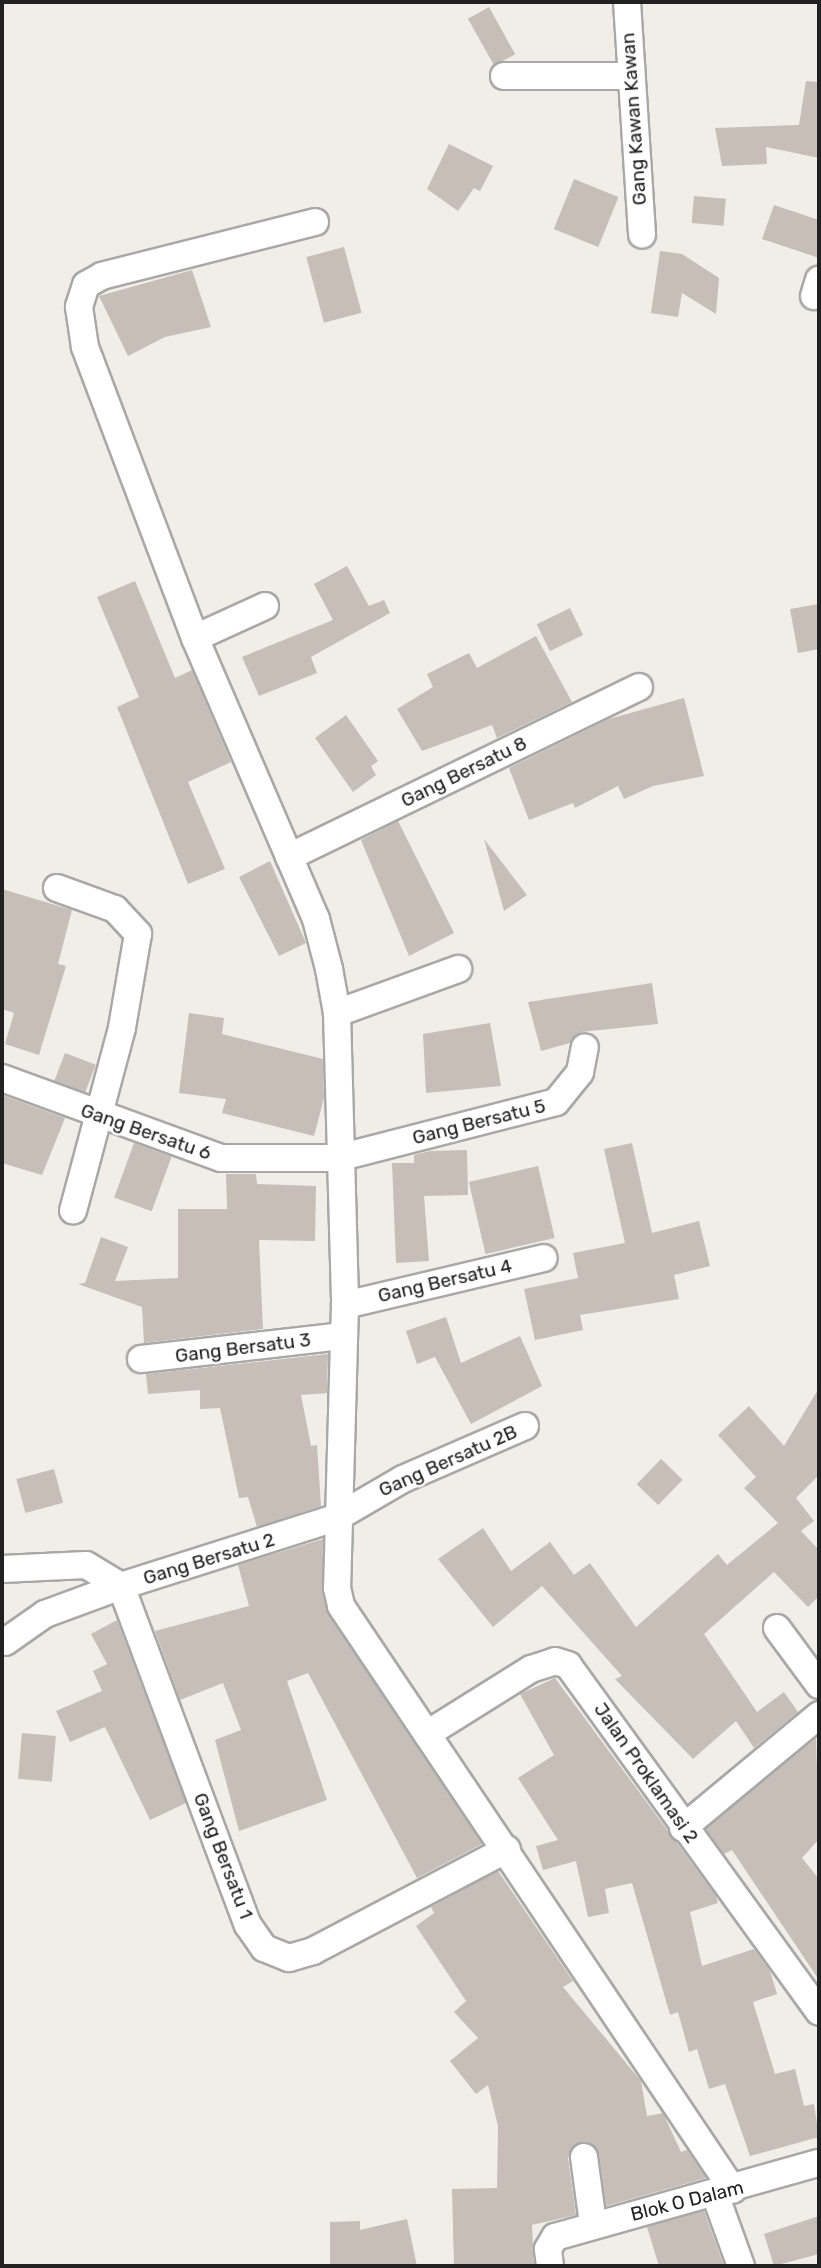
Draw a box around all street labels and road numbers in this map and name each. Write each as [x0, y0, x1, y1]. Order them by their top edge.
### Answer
street label: Gang Kawan Kawan [617, 32, 651, 206]
street label: Gang Bersatu 8 [397, 732, 531, 812]
street label: Gang Bersatu 5 [410, 1094, 548, 1150]
street label: Gang Bersatu 6 [78, 1099, 214, 1165]
street label: Gang Bersatu 4 [376, 1254, 514, 1308]
street label: Gang Bersatu 3 [174, 1328, 312, 1368]
street label: Gang Bersatu 2B [375, 1420, 521, 1502]
street label: Gang Bersatu 2 [141, 1528, 277, 1590]
street label: Jalan Proklamasi 2 [589, 1698, 703, 1848]
street label: Gang Bersatu 1 [188, 1790, 258, 1922]
street label: Blok O Dalam [628, 2176, 746, 2226]

